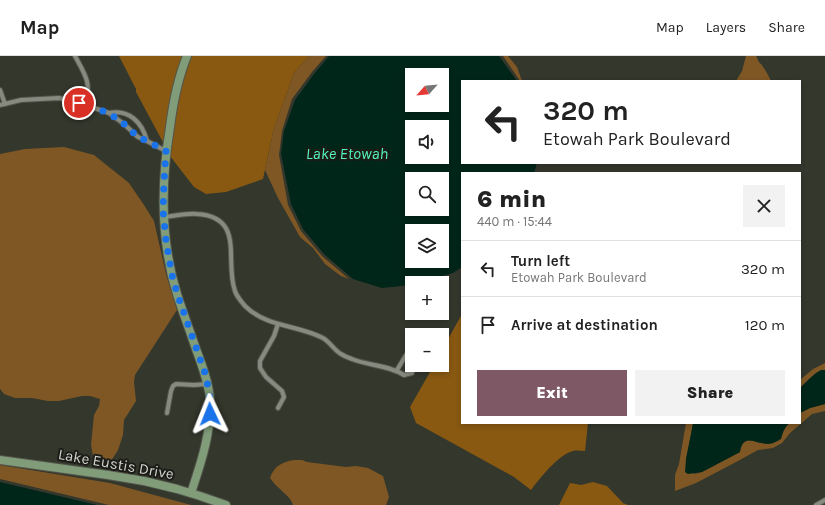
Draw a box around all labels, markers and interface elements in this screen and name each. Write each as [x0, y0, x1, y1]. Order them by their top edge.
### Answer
text: Map [20, 17, 59, 39]
text: Map [656, 19, 684, 36]
text: Layers [706, 19, 746, 36]
text: Share [768, 19, 805, 36]
north arrow [405, 68, 449, 112]
map controls [405, 68, 449, 372]
pin [62, 86, 96, 120]
icon: arrive [68, 92, 90, 114]
text: 320 m [543, 94, 629, 127]
icon: left [477, 96, 529, 148]
button: sound [405, 120, 449, 164]
text: Etowah Park Boulevard [543, 128, 731, 150]
water label: Lake Etowah [306, 144, 388, 163]
button: search [405, 172, 449, 216]
text: 6 min [477, 185, 546, 213]
button: close [743, 185, 785, 227]
text: 440 m · 15:44 [477, 214, 552, 229]
button: layers [405, 224, 449, 268]
text: Turn left [511, 252, 570, 270]
icon: left [477, 258, 499, 280]
text: 320 m [741, 260, 785, 278]
text: Etowah Park Boulevard [511, 270, 647, 285]
button: + [405, 276, 449, 320]
icon: arrive [477, 314, 499, 336]
text: Arrive at destination [511, 316, 658, 334]
text: 120 m [745, 316, 785, 334]
button: − [405, 328, 449, 372]
button: Exit [477, 370, 627, 416]
button: Share [635, 370, 785, 416]
position arrow [189, 393, 231, 435]
street label: Lake Eustis Drive [57, 445, 175, 483]

